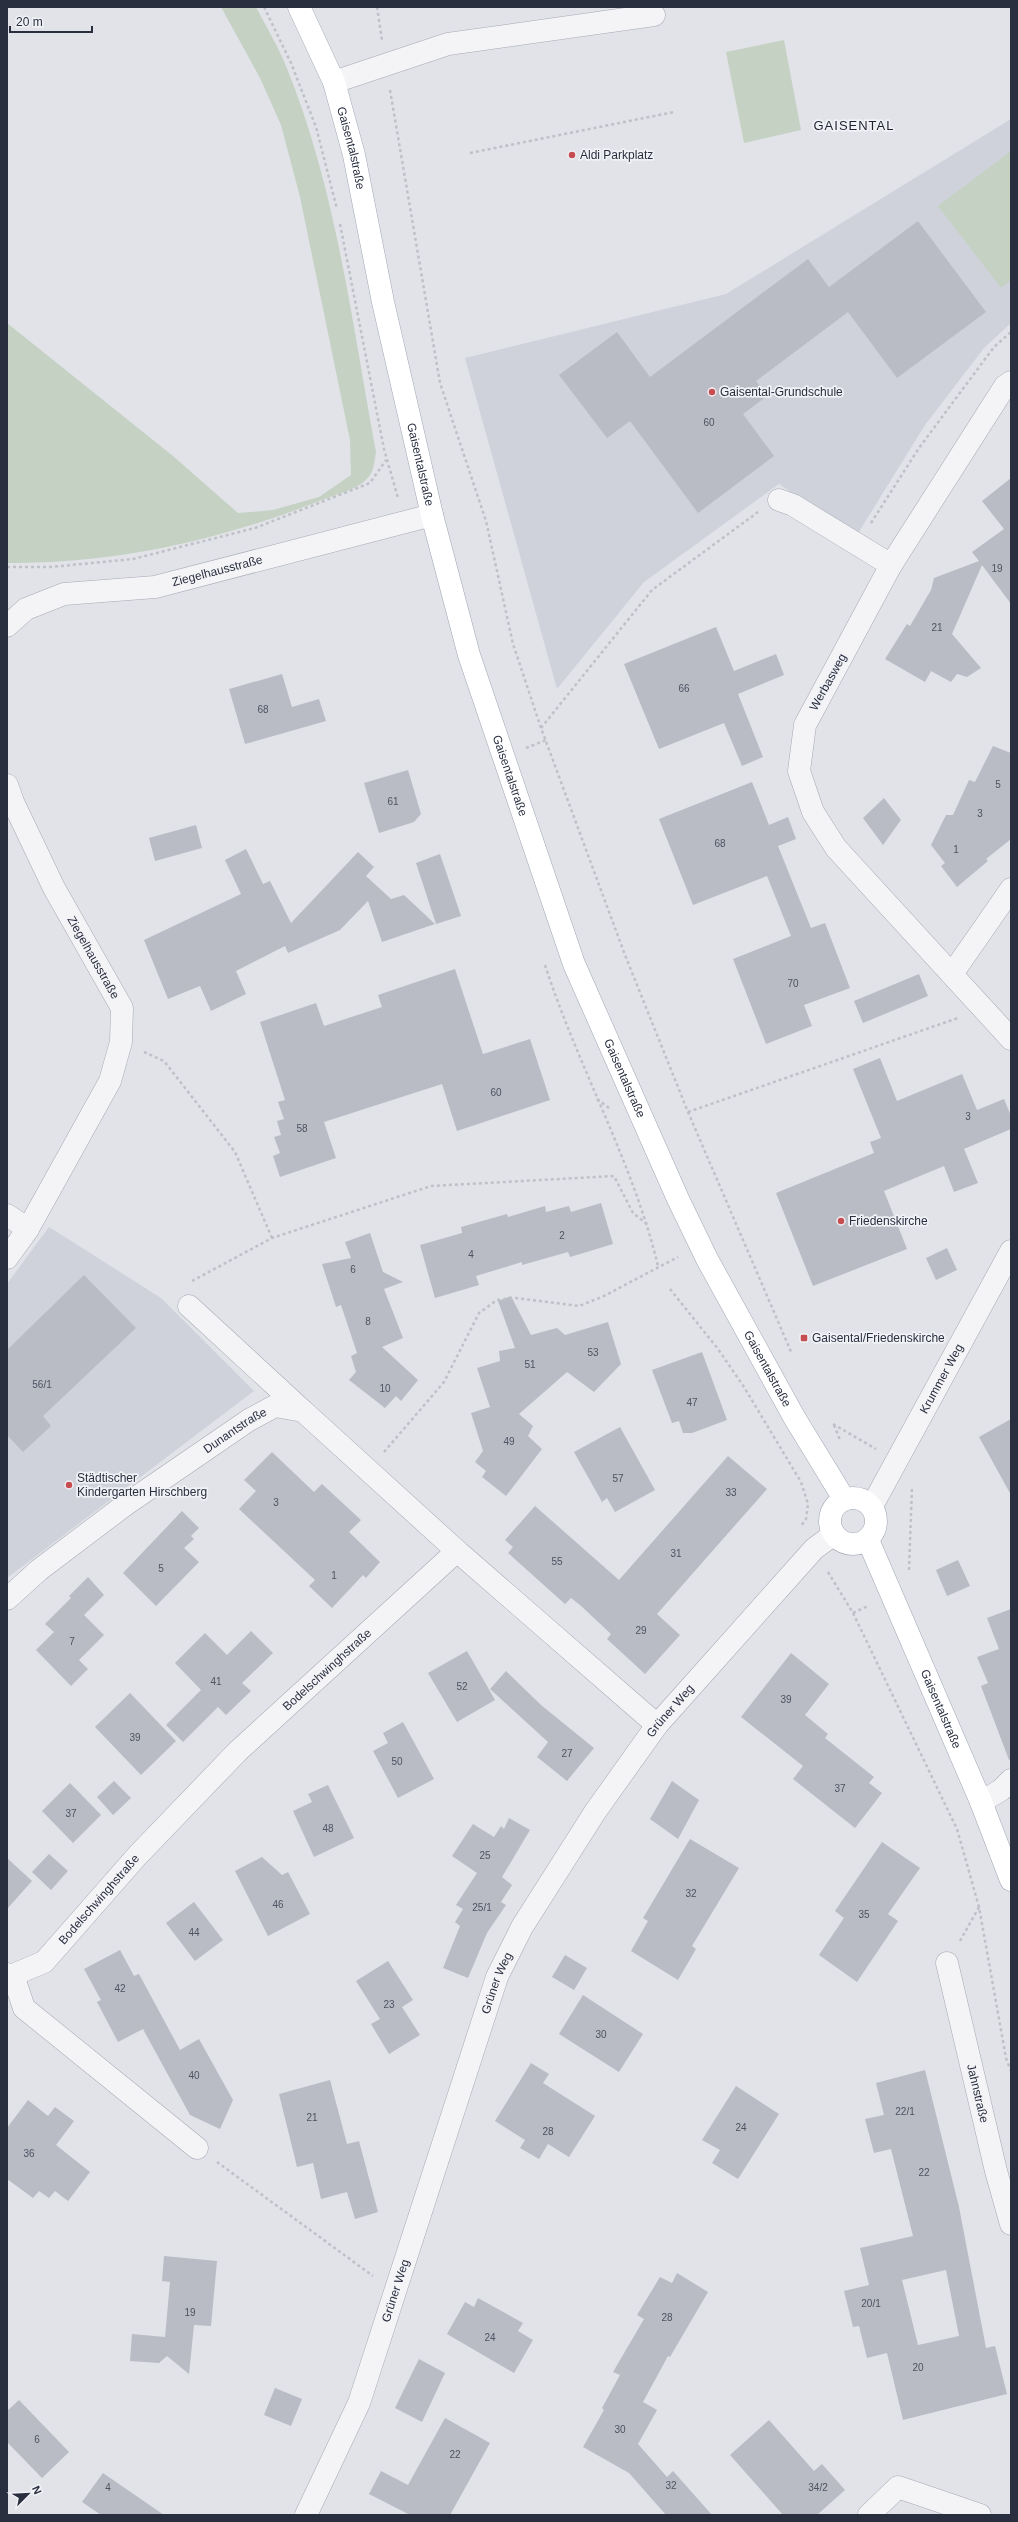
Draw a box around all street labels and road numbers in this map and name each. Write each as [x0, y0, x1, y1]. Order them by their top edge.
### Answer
street label: Gaisentalstraße [334, 105, 368, 191]
street label: Gaisentalstraße [404, 422, 437, 508]
street label: Ziegelhausstraße [171, 552, 264, 589]
street label: Werbasweg [807, 651, 849, 713]
street label: Gaisentalstraße [490, 733, 530, 818]
street label: Ziegelhausstraße [64, 913, 122, 1001]
street label: Gaisentalstraße [601, 1037, 648, 1120]
street label: Gaisentalstraße [741, 1328, 794, 1410]
street label: Krummer Weg [917, 1341, 966, 1416]
street label: Dunantstraße [201, 1405, 269, 1456]
street label: Bodelschwinghstraße [280, 1626, 374, 1714]
street label: Gaisentalstraße [918, 1667, 964, 1751]
street label: Grüner Weg [644, 1682, 697, 1740]
street label: Bodelschwinghstraße [56, 1851, 142, 1947]
street label: Grüner Weg [479, 1950, 515, 2016]
street label: Jahnstraße [964, 2063, 992, 2125]
street label: Grüner Weg [379, 2257, 412, 2324]

